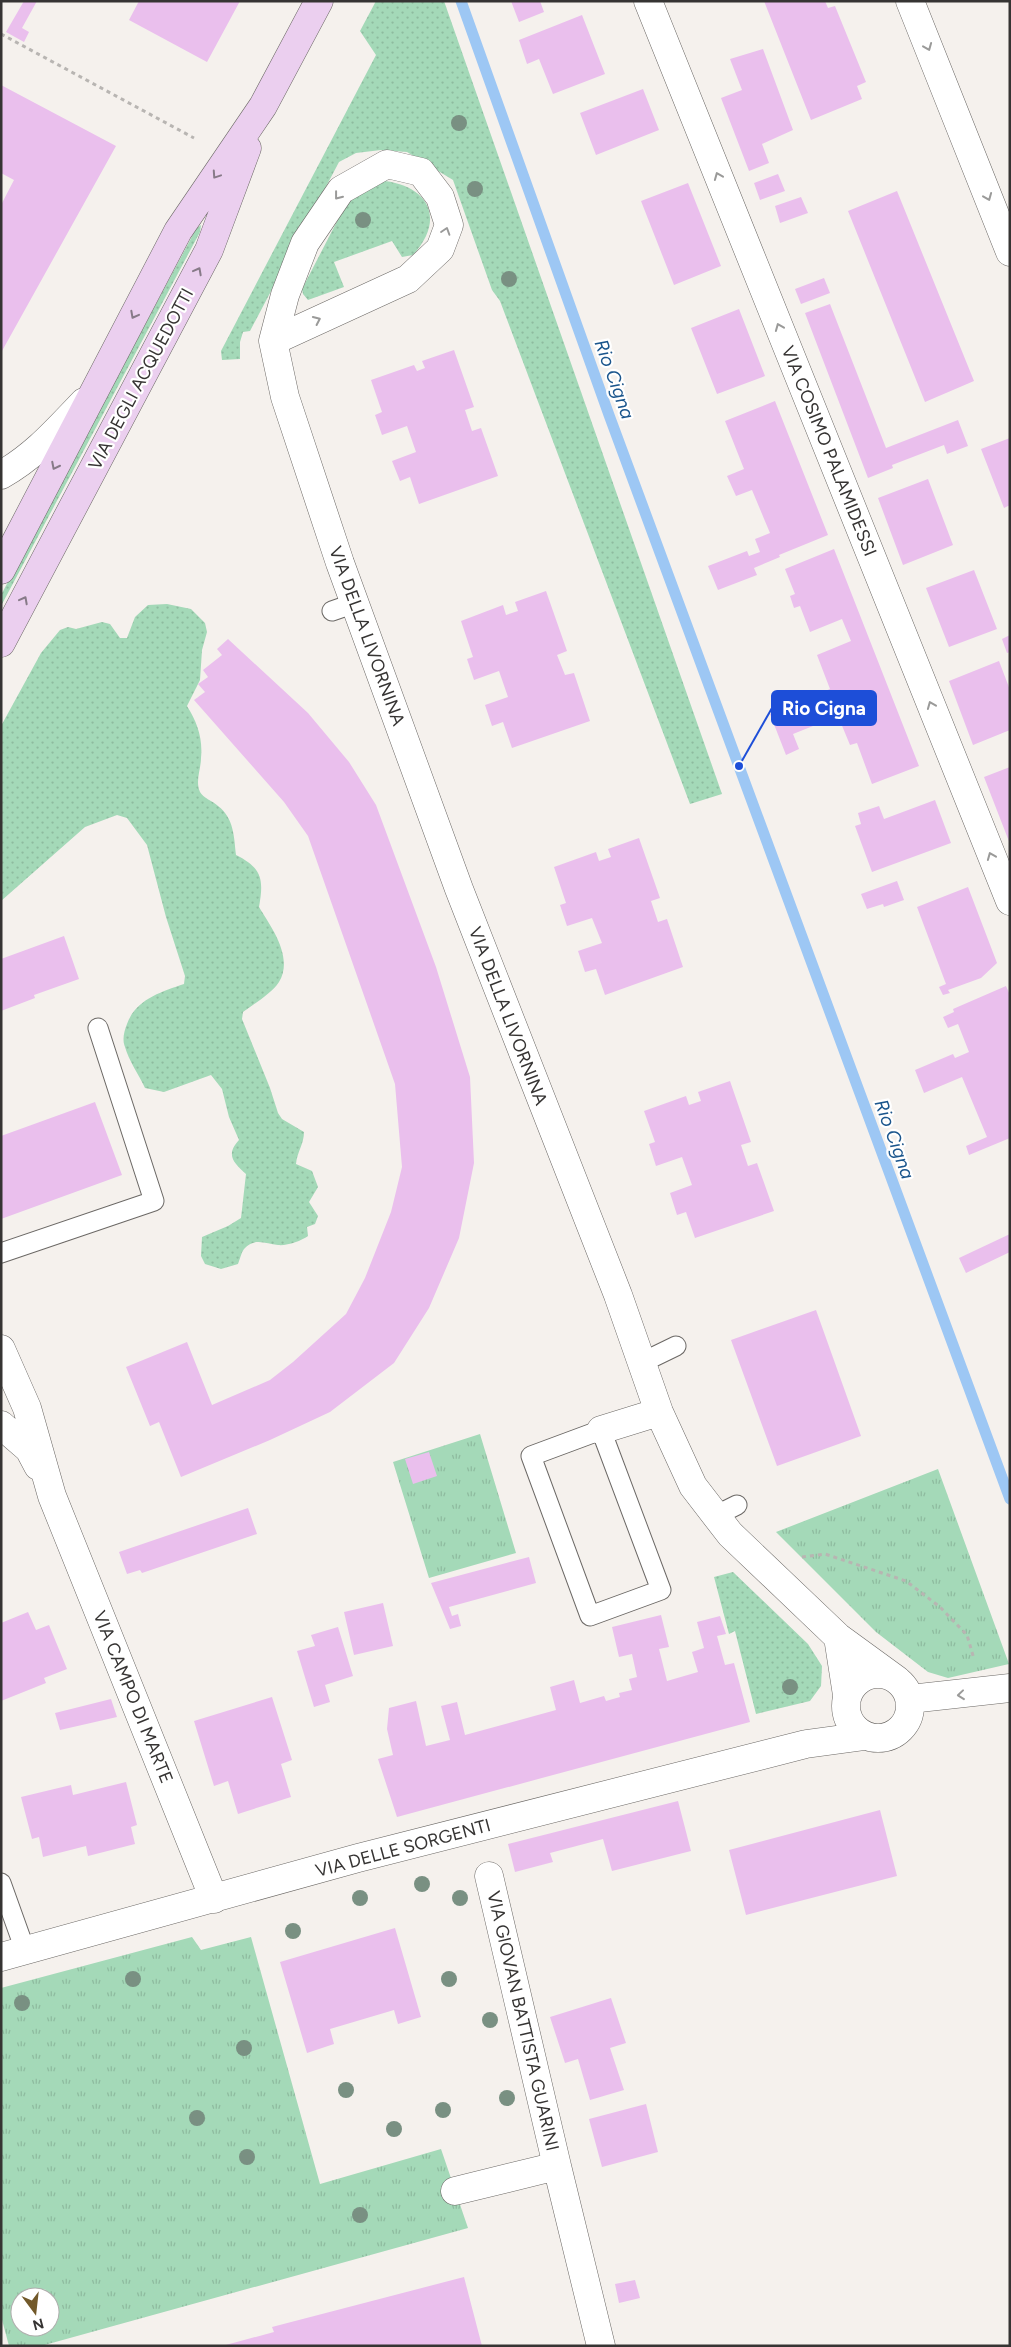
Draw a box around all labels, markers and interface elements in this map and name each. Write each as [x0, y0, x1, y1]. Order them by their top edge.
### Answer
one-way arrow [922, 42, 932, 50]
one-way arrow [213, 170, 222, 179]
one-way arrow [714, 172, 724, 181]
one-way arrow [335, 190, 343, 199]
one-way arrow [982, 193, 992, 201]
one-way arrow [440, 228, 450, 236]
one-way arrow [192, 267, 202, 276]
street label: VIA DEGLI ACQUEDOTTI [84, 284, 198, 474]
one-way arrow [130, 310, 140, 319]
one-way arrow [312, 316, 321, 326]
one-way arrow [775, 323, 785, 332]
water label: Rio Cigna [590, 336, 640, 422]
street label: VIA COSIMO PALAMIDESSI [777, 343, 881, 559]
one-way arrow [51, 461, 61, 470]
street label: VIA DELLA LIVORNINA [324, 543, 410, 729]
one-way arrow [18, 597, 28, 606]
callout: Rio Cigna [772, 691, 876, 725]
text: Rio Cigna [782, 697, 866, 720]
one-way arrow [926, 701, 937, 710]
one-way arrow [987, 852, 997, 860]
street label: VIA DELLA LIVORNINA [464, 924, 552, 1108]
water label: Rio Cigna [870, 1096, 920, 1182]
street label: VIA CAMPO DI MARTE [88, 1608, 178, 1786]
one-way arrow [957, 1689, 965, 1700]
street label: VIA DELLE SORGENTI [313, 1814, 493, 1882]
street label: VIA GIOVAN BATTISTA GUARINI [482, 1889, 564, 2153]
north arrow [10, 2287, 60, 2337]
text: N [31, 2314, 46, 2334]

